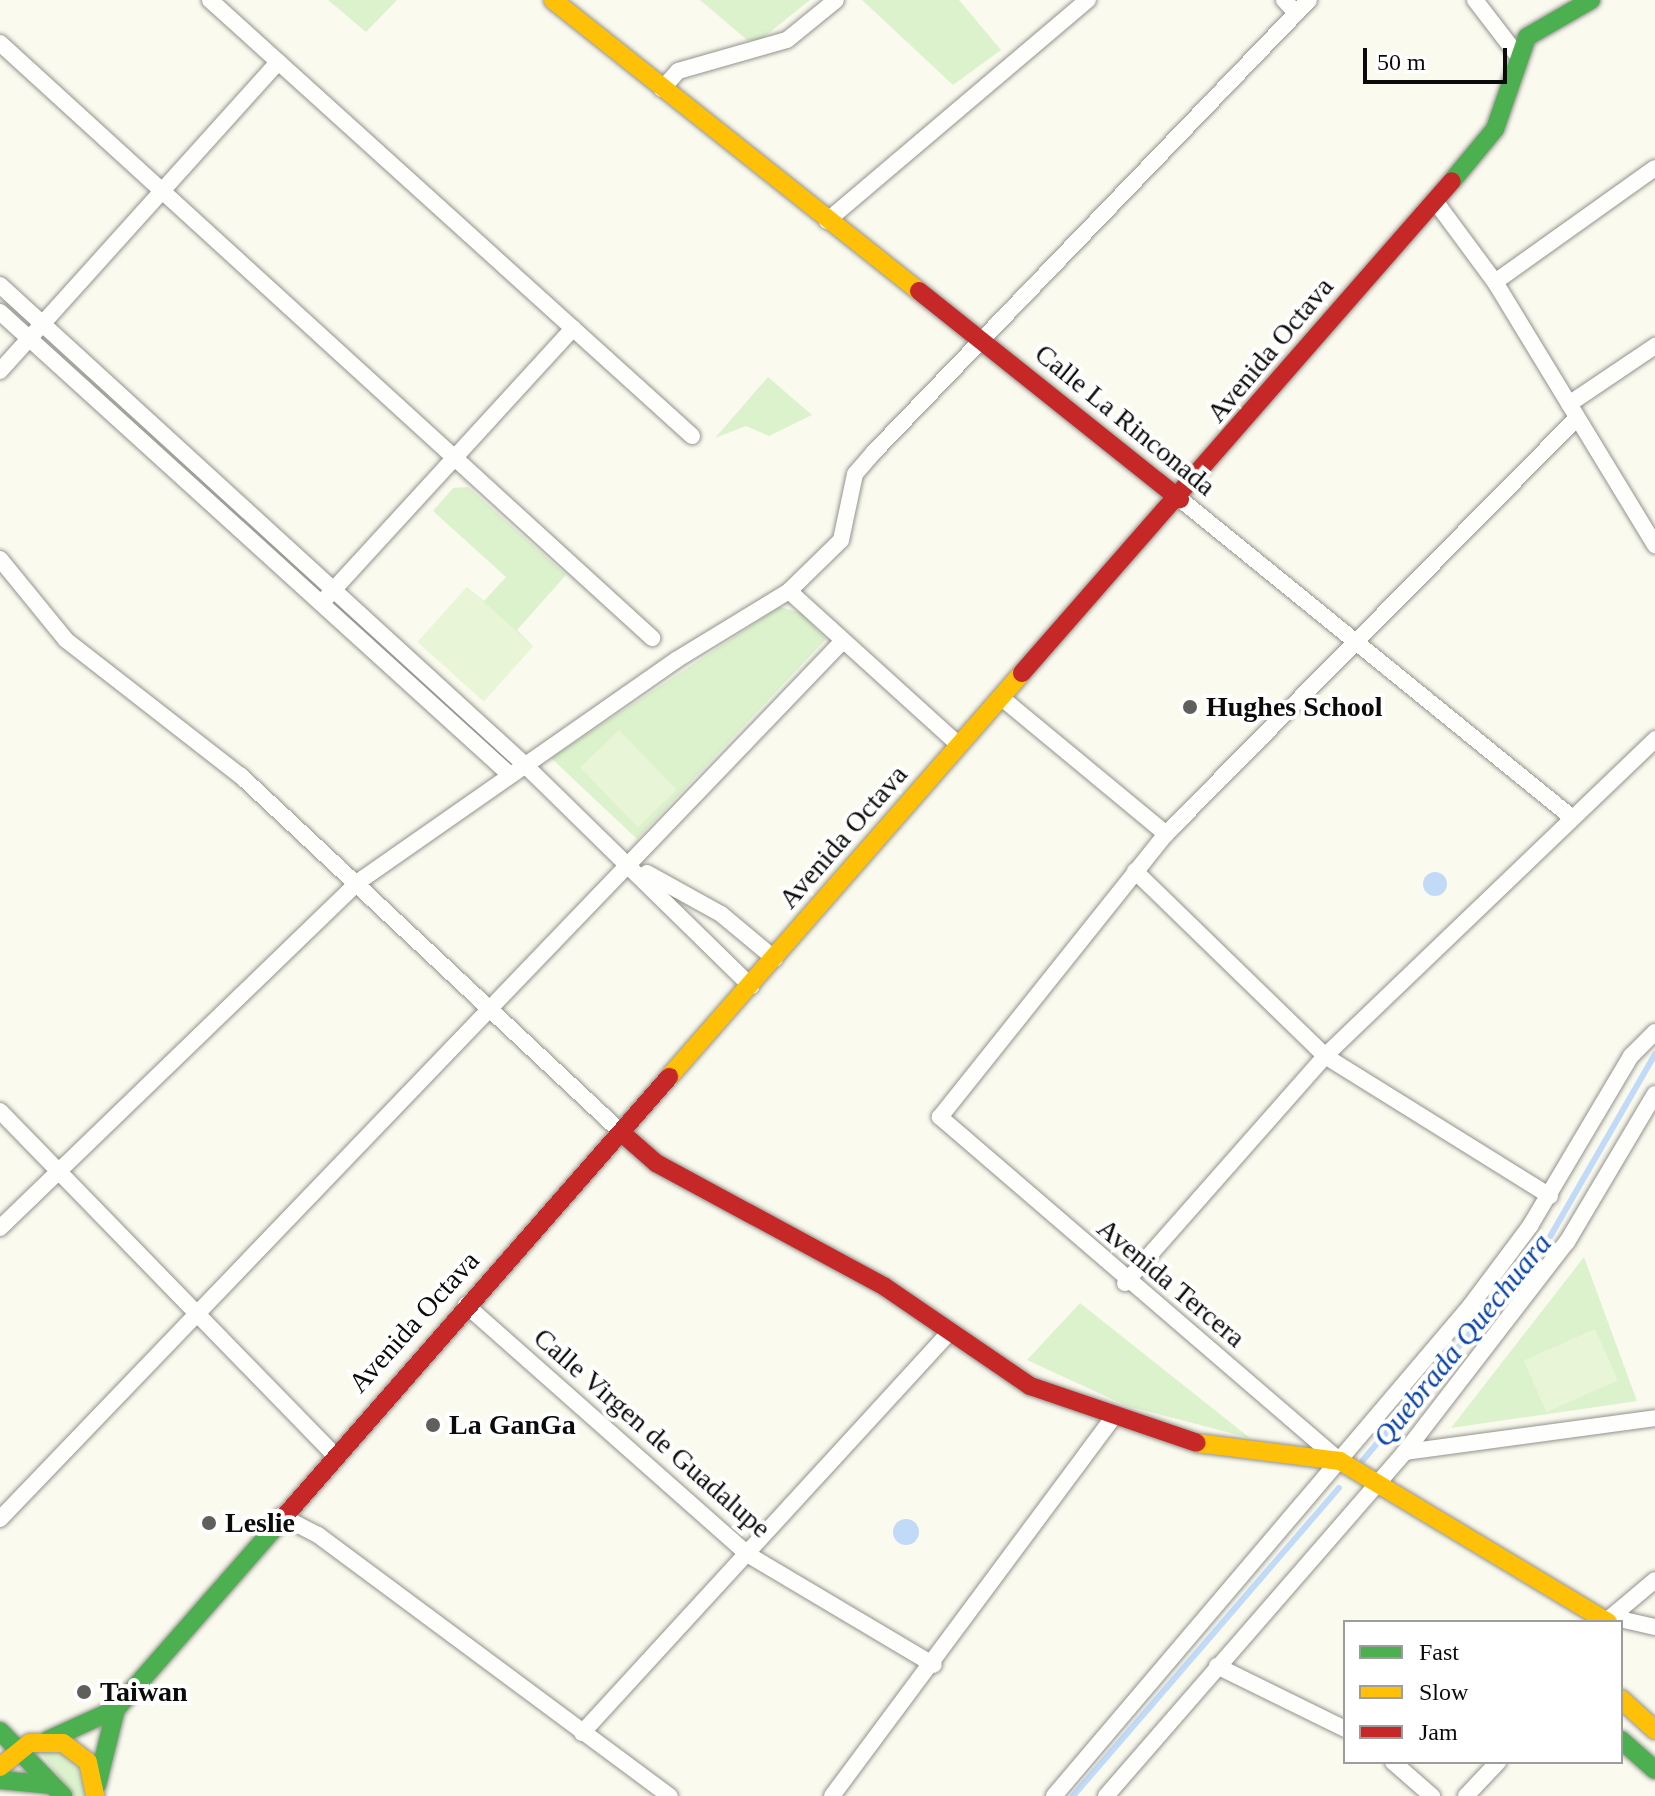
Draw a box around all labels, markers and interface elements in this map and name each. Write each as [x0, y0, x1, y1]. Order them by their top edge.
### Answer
scale bar [1367, 32, 1511, 82]
text: 50 m [1377, 49, 1426, 75]
street label: Avenida Octava [1200, 271, 1340, 429]
street label: Calle La Rinconada [1028, 337, 1222, 503]
place label: Hughes School [1206, 690, 1383, 724]
marker: Hughes School [1181, 698, 1199, 716]
street label: Avenida Octava [772, 758, 914, 916]
street label: Avenida Tercera [1090, 1211, 1252, 1355]
water label: Quebrada Quechuara [1365, 1226, 1559, 1454]
street label: Avenida Octava [342, 1244, 486, 1400]
street label: Calle Virgen de Guadalupe [527, 1321, 777, 1545]
place label: La GanGa [449, 1408, 576, 1442]
marker: La GanGa [424, 1416, 442, 1434]
place label: Leslie [225, 1506, 295, 1540]
marker: Leslie [200, 1514, 218, 1532]
legend [1343, 1620, 1623, 1764]
text: Fast [1419, 1639, 1459, 1665]
place label: Taiwan [100, 1675, 188, 1709]
text: Slow [1419, 1679, 1468, 1705]
marker: Taiwan [75, 1683, 93, 1701]
text: Jam [1419, 1719, 1458, 1745]

